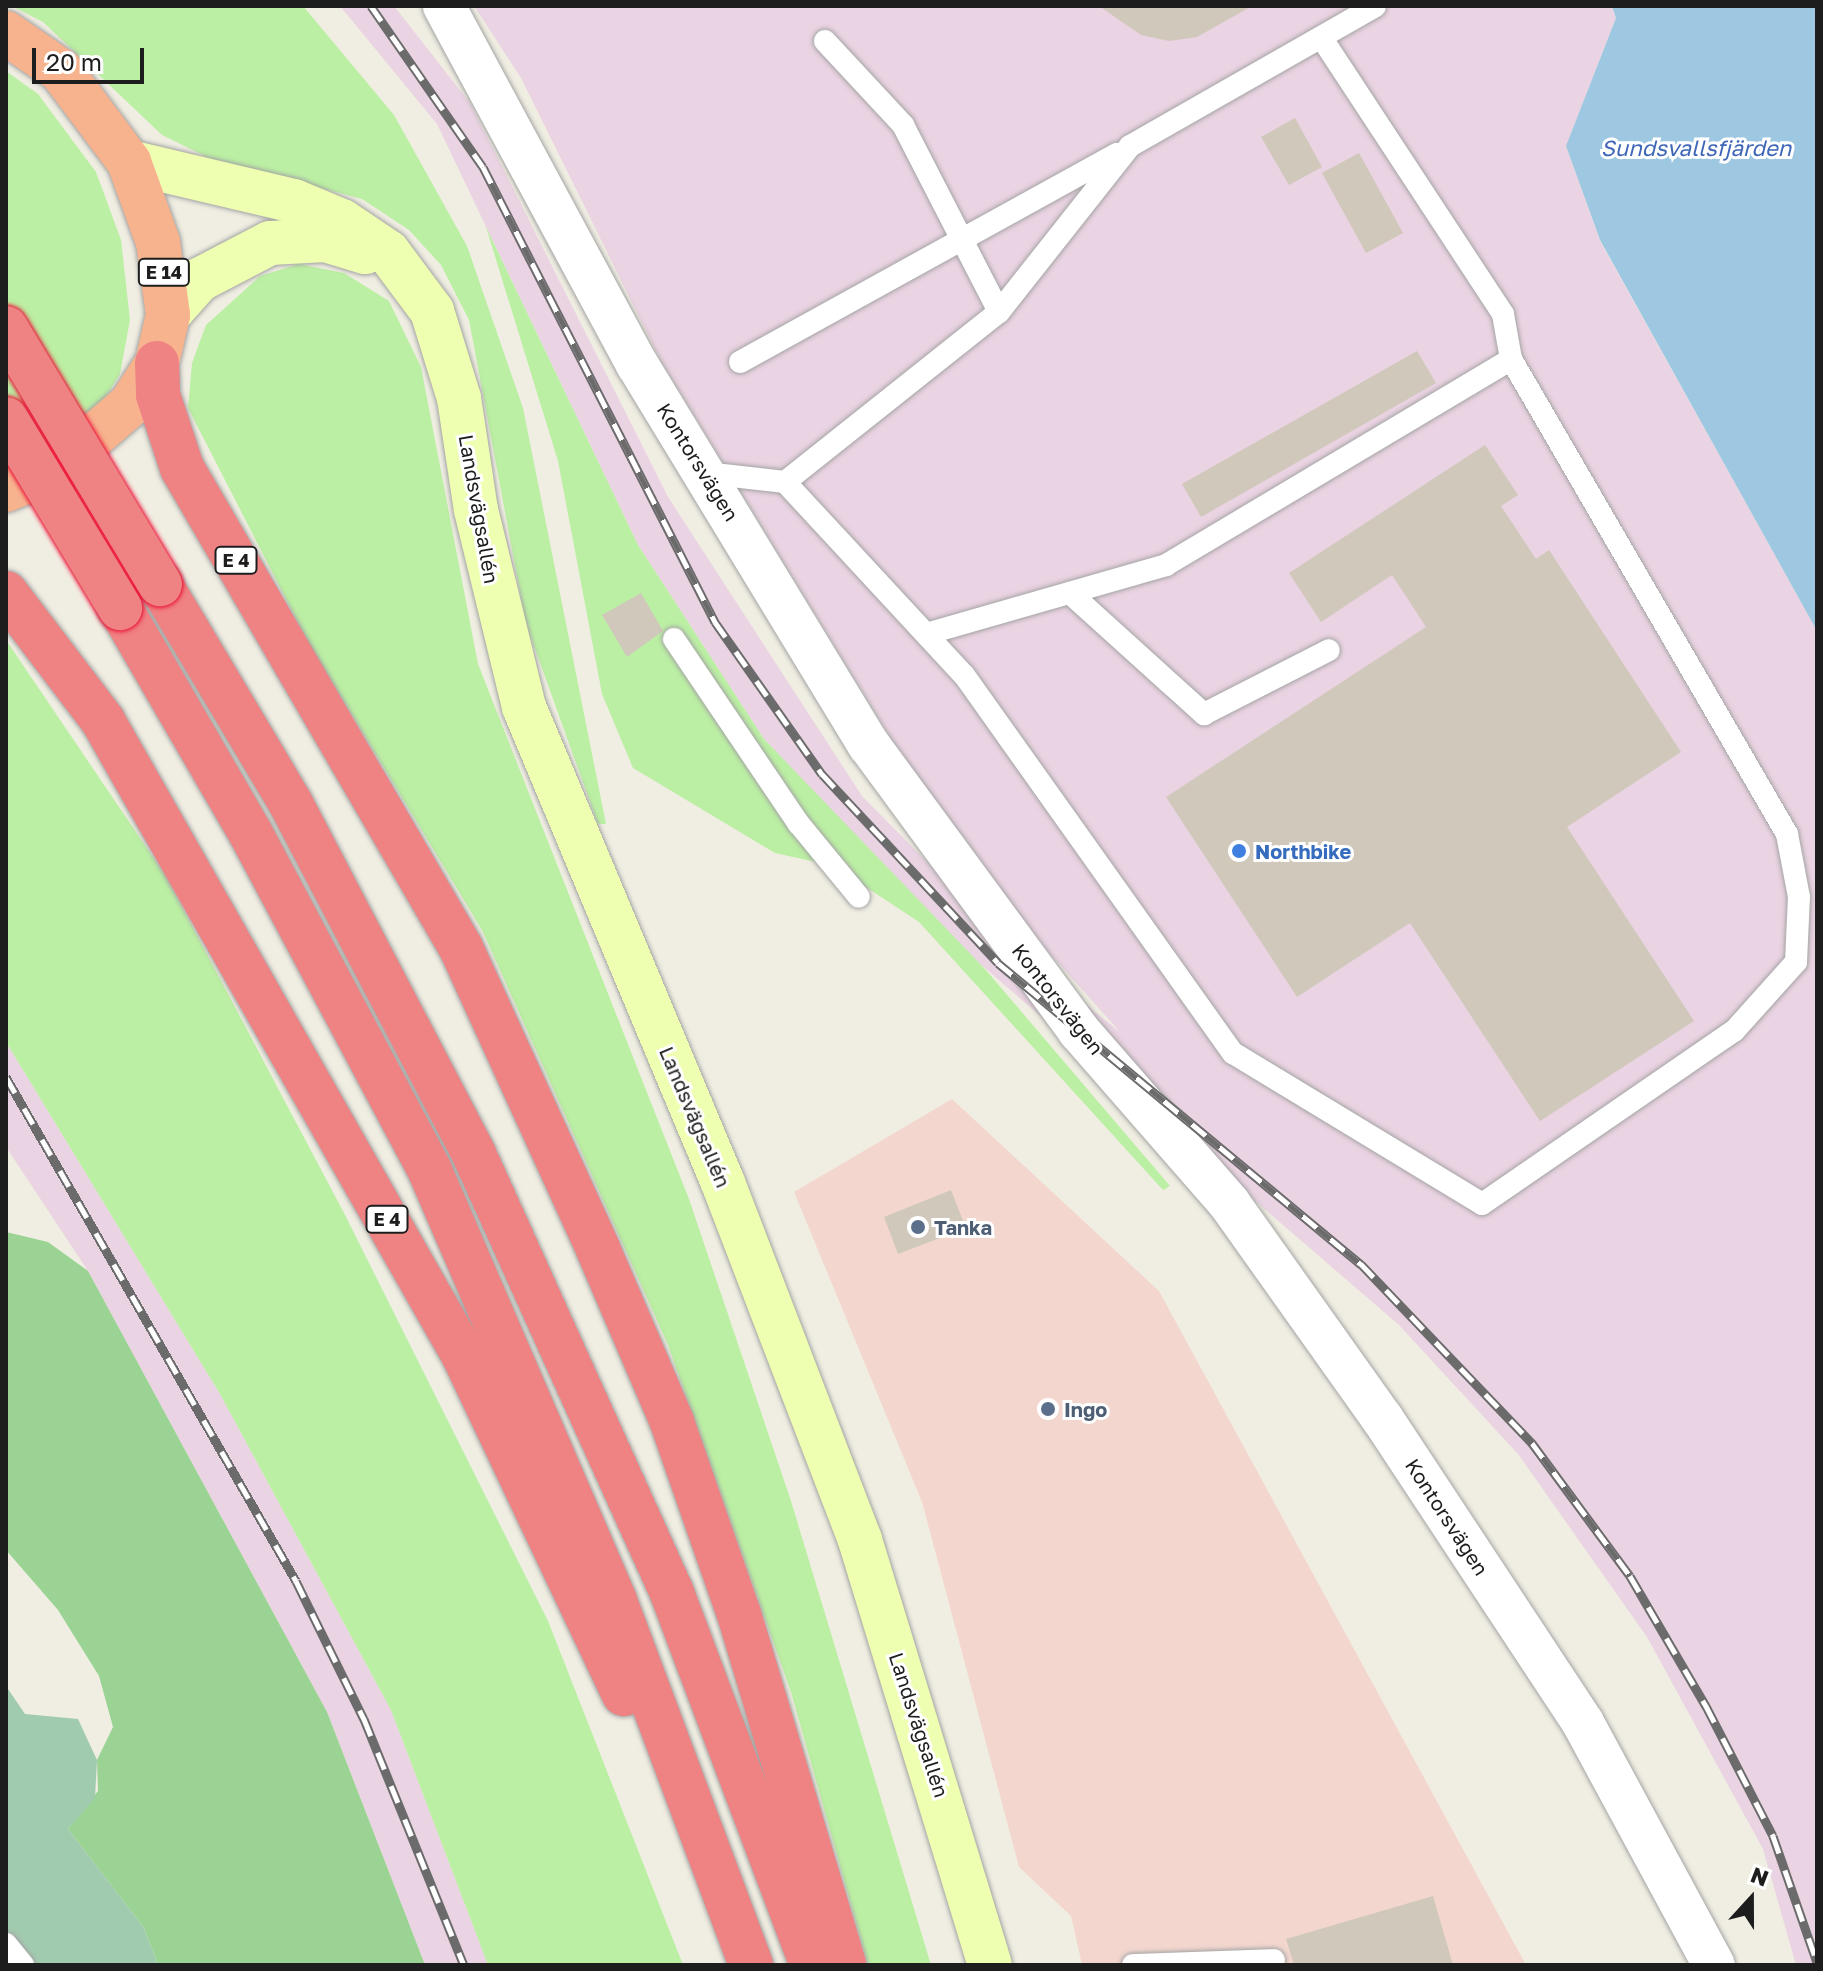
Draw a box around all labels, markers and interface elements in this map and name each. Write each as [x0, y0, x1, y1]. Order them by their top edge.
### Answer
scale bar [36, 32, 148, 82]
text: 20 m [46, 47, 102, 76]
water label: Sundsvallsfjärden [1601, 135, 1791, 161]
road number: E 14 [136, 258, 192, 286]
street label: Kontorsvägen [652, 399, 744, 525]
street label: Landsvägsallén [454, 433, 504, 585]
road number: E 4 [214, 546, 258, 574]
place label: Northbike [1255, 839, 1351, 863]
marker: Northbike [1230, 842, 1248, 860]
street label: Kontorsvägen [1007, 939, 1109, 1059]
street label: Landsvägsallén [654, 1043, 736, 1191]
road number: E 4 [365, 1205, 409, 1233]
place label: Tanka [934, 1215, 992, 1239]
marker: Tanka [909, 1218, 927, 1236]
place label: Ingo [1064, 1397, 1107, 1421]
marker: Ingo [1039, 1400, 1057, 1418]
street label: Kontorsvägen [1400, 1454, 1494, 1580]
street label: Landsvägsallén [884, 1650, 954, 1800]
north arrow [1711, 1859, 1791, 1939]
text: N [1747, 1861, 1772, 1892]

